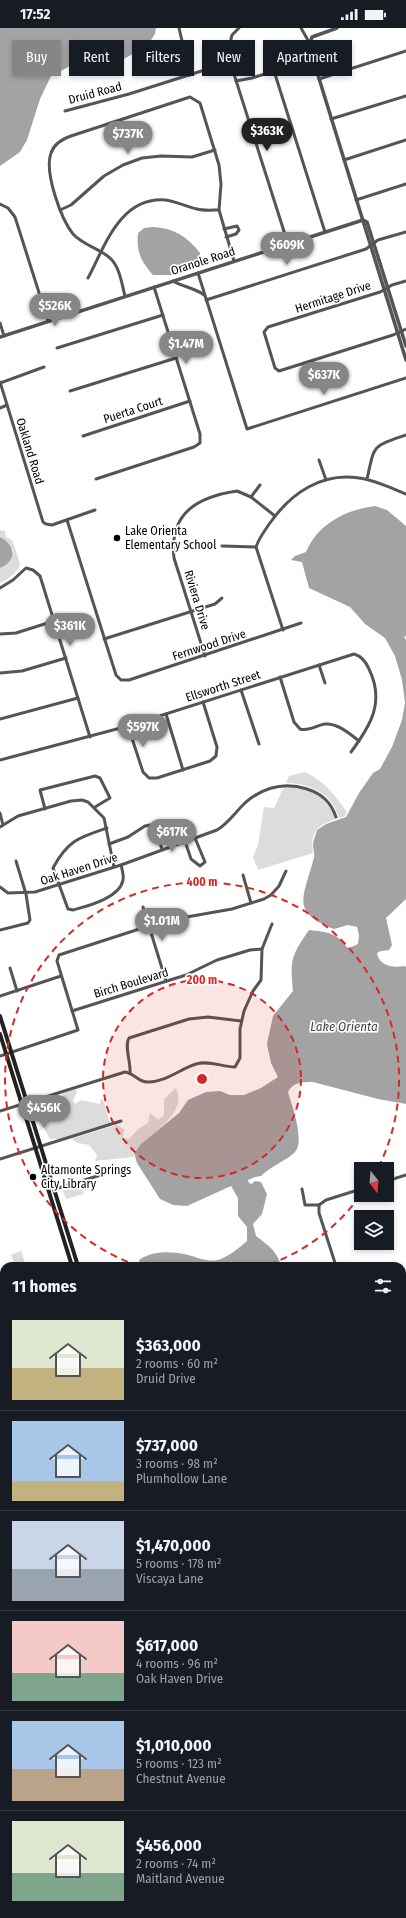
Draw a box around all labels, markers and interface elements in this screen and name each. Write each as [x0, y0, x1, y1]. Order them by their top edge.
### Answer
text: 17:52 [20, 5, 50, 23]
chip: Buy [12, 40, 61, 76]
chip: Rent [69, 40, 124, 76]
chip: Filters [132, 40, 194, 76]
chip: New [202, 40, 255, 76]
chip: Apartment [263, 40, 352, 76]
street label: Druid Road [67, 79, 123, 107]
pin: $363K [239, 118, 295, 152]
pin: $737K [100, 121, 156, 155]
text: $363K [250, 123, 284, 138]
text: $737K [113, 126, 143, 141]
pin: $609K [259, 232, 315, 266]
text: $609K [270, 237, 304, 252]
street label: Oranole Road [169, 244, 237, 278]
street label: Hermitage Drive [293, 278, 373, 316]
pin: $526K [27, 293, 83, 327]
text: $526K [38, 298, 72, 313]
pin: $1.47M [153, 331, 219, 365]
text: $1.47M [168, 336, 204, 351]
pin: $637K [296, 362, 352, 396]
text: $637K [308, 367, 340, 382]
street label: Puerta Court [102, 394, 164, 426]
street label: Oakland Road [13, 416, 47, 486]
place label: Lake Orienta Elementary School [125, 524, 216, 552]
marker: Lake Orienta Elementary School [112, 533, 122, 543]
street label: Riviera Drive [181, 568, 213, 632]
pin: $361K [42, 613, 98, 647]
text: $361K [54, 618, 86, 633]
street label: Fernwood Drive [170, 627, 248, 663]
street label: Ellsworth Street [184, 667, 262, 705]
pin: $597K [115, 714, 171, 748]
text: $597K [127, 719, 159, 734]
pin: $617K [144, 819, 200, 853]
text: $617K [156, 824, 188, 839]
street label: Oak Haven Drive [39, 850, 119, 888]
text: 400 m [187, 875, 217, 889]
pin: $1.01M [129, 908, 195, 942]
text: $1.01M [144, 913, 180, 928]
street label: Birch Boulevard [92, 965, 170, 1001]
text: 200 m [186, 973, 217, 987]
water label: Lake Orienta [310, 1019, 378, 1034]
centre of rings [195, 1072, 209, 1086]
pin: $456K [16, 1095, 72, 1129]
text: $456K [27, 1100, 61, 1115]
north arrow [354, 1162, 394, 1202]
map controls [354, 1162, 394, 1250]
place label: Altamonte Springs City Library [41, 1163, 131, 1191]
marker: Altamonte Springs City Library [28, 1172, 38, 1182]
button: layers [354, 1210, 394, 1250]
icon: filters [372, 1275, 394, 1297]
text: 11 homes [12, 1276, 77, 1297]
text: $363,000 [136, 1335, 201, 1356]
icon: home [44, 1336, 92, 1384]
text: 2 rooms · 60 m² [136, 1356, 218, 1371]
text: Druid Drive [136, 1371, 196, 1386]
text: $737,000 [136, 1435, 198, 1456]
icon: home [44, 1437, 92, 1485]
text: 3 rooms · 98 m² [136, 1456, 218, 1471]
text: Plumhollow Lane [136, 1471, 227, 1486]
text: $1,470,000 [136, 1535, 211, 1556]
icon: home [44, 1537, 92, 1585]
text: 5 rooms · 178 m² [136, 1556, 222, 1571]
text: Viscaya Lane [136, 1571, 203, 1586]
text: $617,000 [136, 1635, 198, 1656]
icon: home [44, 1637, 92, 1685]
text: 4 rooms · 96 m² [136, 1656, 218, 1671]
text: Oak Haven Drive [136, 1671, 223, 1686]
text: $1,010,000 [136, 1735, 211, 1756]
icon: home [44, 1737, 92, 1785]
text: 5 rooms · 123 m² [136, 1756, 222, 1771]
text: Chestnut Avenue [136, 1771, 226, 1786]
text: $456,000 [136, 1835, 202, 1856]
icon: home [44, 1837, 92, 1885]
text: 2 rooms · 74 m² [136, 1856, 216, 1871]
text: Maitland Avenue [136, 1871, 225, 1886]

